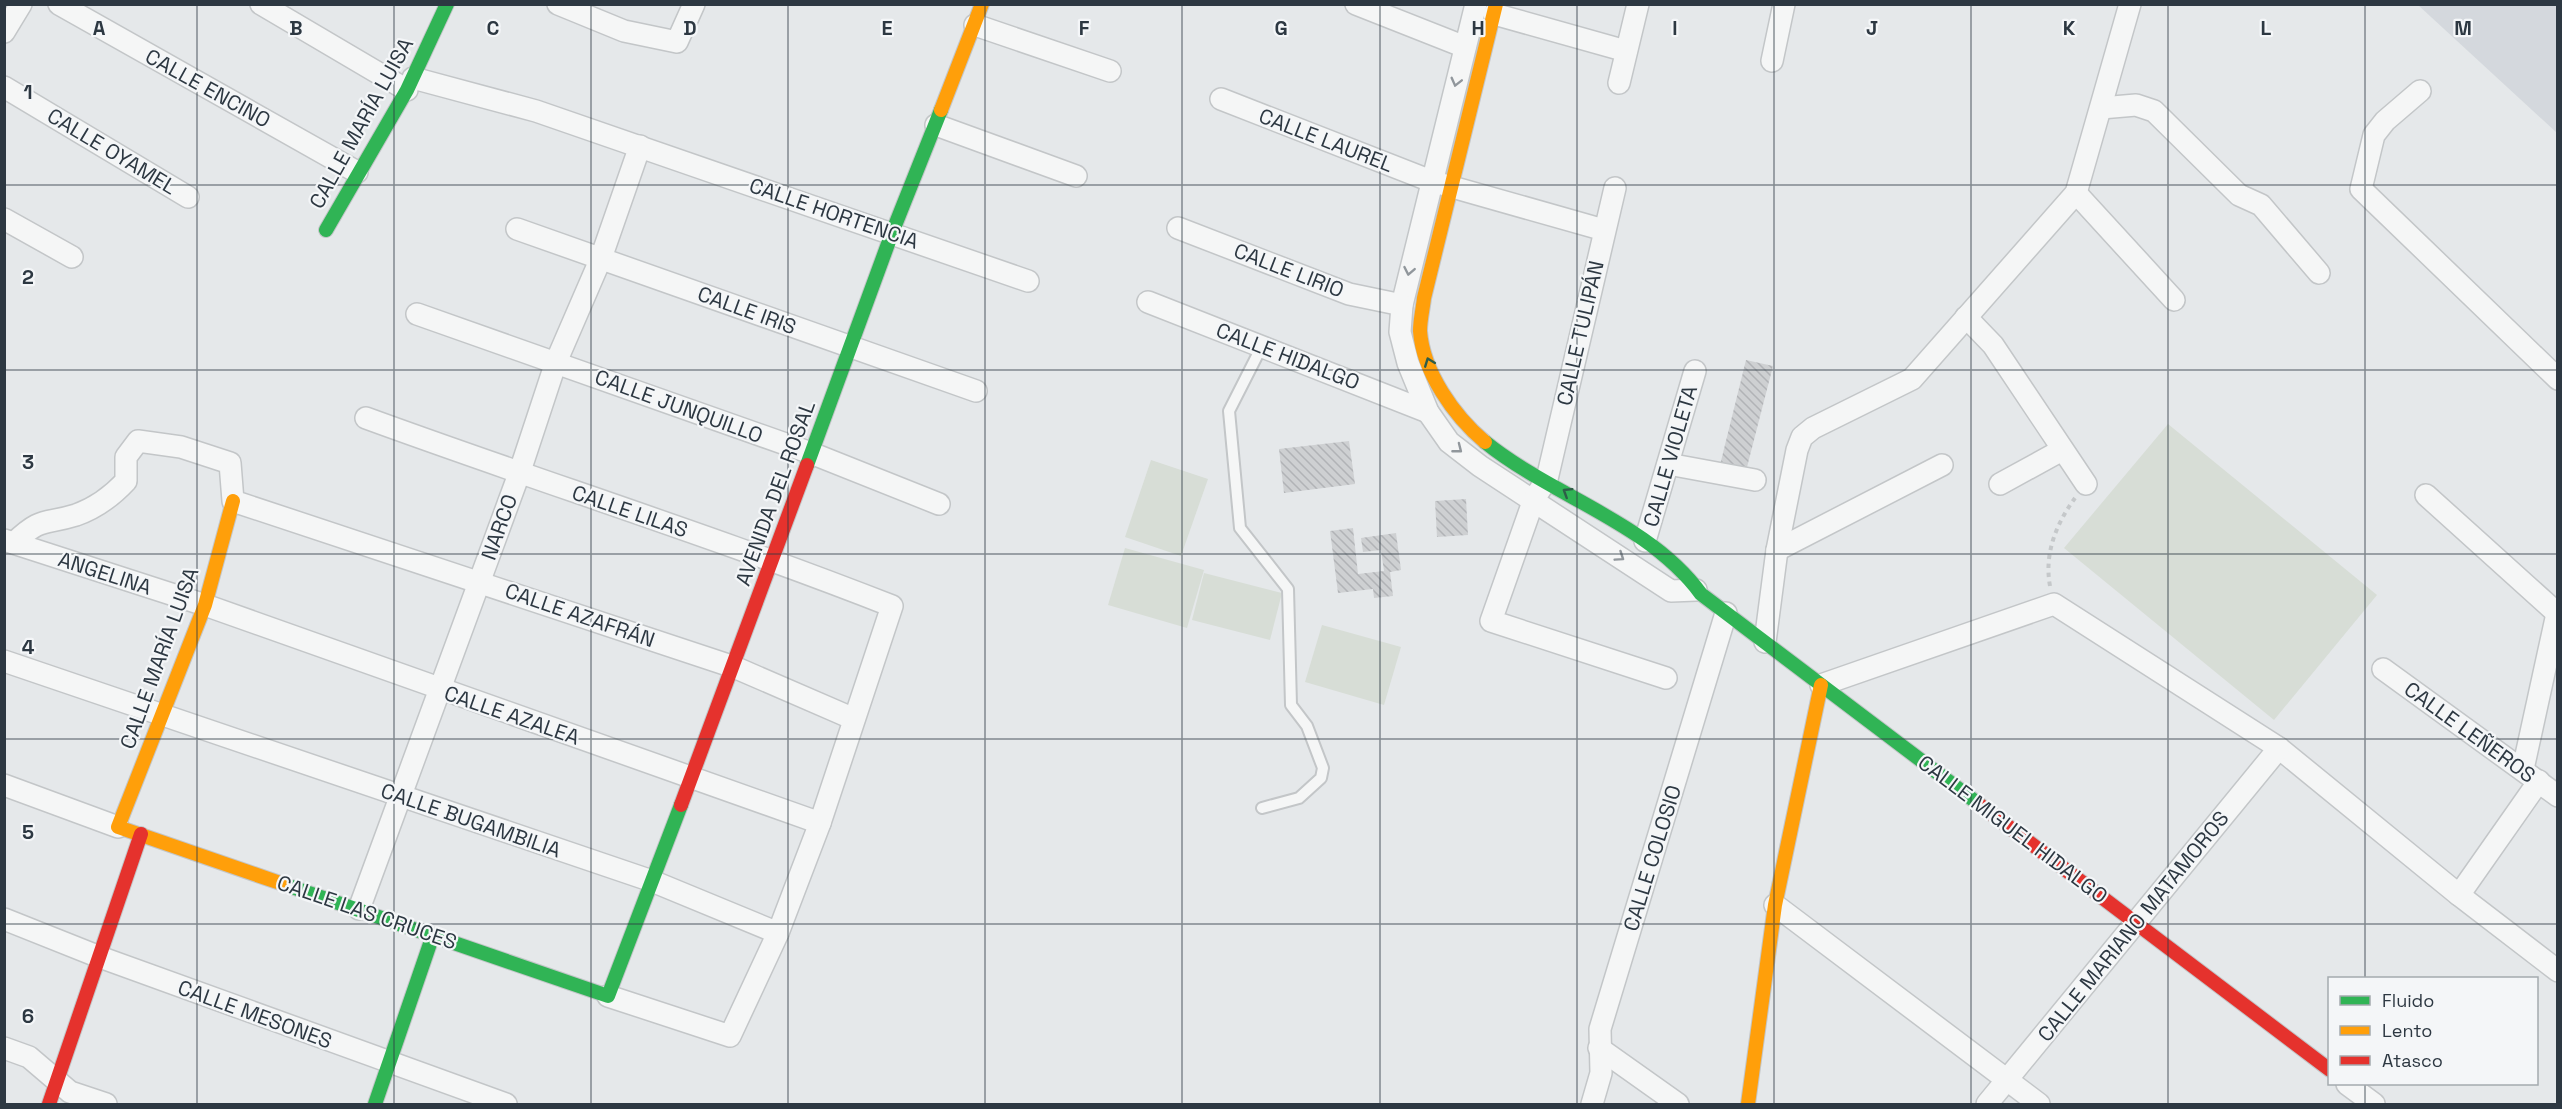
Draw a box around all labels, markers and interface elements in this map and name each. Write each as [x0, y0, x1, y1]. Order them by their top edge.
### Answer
text: A [93, 15, 106, 41]
text: B [289, 15, 303, 41]
text: C [487, 15, 500, 41]
text: D [683, 15, 697, 41]
text: E [881, 15, 893, 41]
text: F [1079, 15, 1090, 41]
text: G [1274, 15, 1288, 41]
text: H [1471, 15, 1485, 41]
text: I [1672, 15, 1678, 41]
text: J [1866, 15, 1878, 41]
text: K [2063, 15, 2076, 41]
text: L [2261, 15, 2272, 41]
text: M [2454, 15, 2472, 41]
street label: CALLE MARÍA LUISA [303, 33, 419, 213]
street label: CALLE ENCINO [141, 42, 275, 134]
one-way arrow [1451, 76, 1464, 86]
text: 1 [23, 79, 33, 105]
street label: CALLE OYAMEL [42, 102, 182, 200]
street label: CALLE LAUREL [1255, 102, 1397, 178]
street label: CALLE HORTENCIA [746, 171, 922, 255]
street label: CALLE LIRIO [1230, 237, 1348, 303]
street label: CALLE TULIPÁN [1550, 258, 1610, 408]
text: 2 [22, 264, 34, 290]
one-way arrow [1403, 265, 1416, 275]
street label: CALLE IRIS [694, 280, 800, 340]
street label: CALLE HIDALGO [1212, 316, 1364, 396]
one-way arrow [1424, 358, 1436, 369]
street label: CALLE JUNQUILLO [591, 363, 767, 449]
street label: CALLE VIOLETA [1637, 382, 1703, 530]
street label: AVENIDA DEL ROSAL [729, 397, 821, 589]
one-way arrow [1451, 441, 1462, 452]
text: 3 [22, 449, 34, 475]
street label: CALLE LILAS [568, 479, 692, 543]
one-way arrow [1563, 487, 1573, 499]
street label: NARCO [475, 490, 523, 564]
street label: ANGELINA [55, 545, 155, 601]
one-way arrow [1614, 550, 1625, 561]
street label: CALLE MARÍA LUISA [114, 564, 204, 752]
street label: CALLE AZAFRÁN [501, 577, 659, 653]
text: 4 [22, 634, 35, 660]
street label: CALLE LEÑEROS [2399, 675, 2541, 789]
street label: CALLE AZALEA [441, 679, 583, 751]
street label: CALLE MIGUEL HIDALGO [1913, 749, 2113, 909]
street label: CALLE BUGAMBILIA [377, 777, 565, 863]
street label: CALLE COLOSIO [1617, 782, 1687, 934]
street label: CALLE MARIANO MATAMOROS [2031, 805, 2235, 1047]
text: 5 [22, 819, 34, 845]
street label: CALLE LAS CRUCES [273, 869, 461, 955]
street label: CALLE MESONES [174, 974, 336, 1054]
legend [2328, 977, 2538, 1085]
text: Fluido [2382, 989, 2434, 1012]
text: 6 [22, 1003, 34, 1029]
text: Lento [2382, 1019, 2432, 1042]
text: Atasco [2382, 1049, 2443, 1072]

